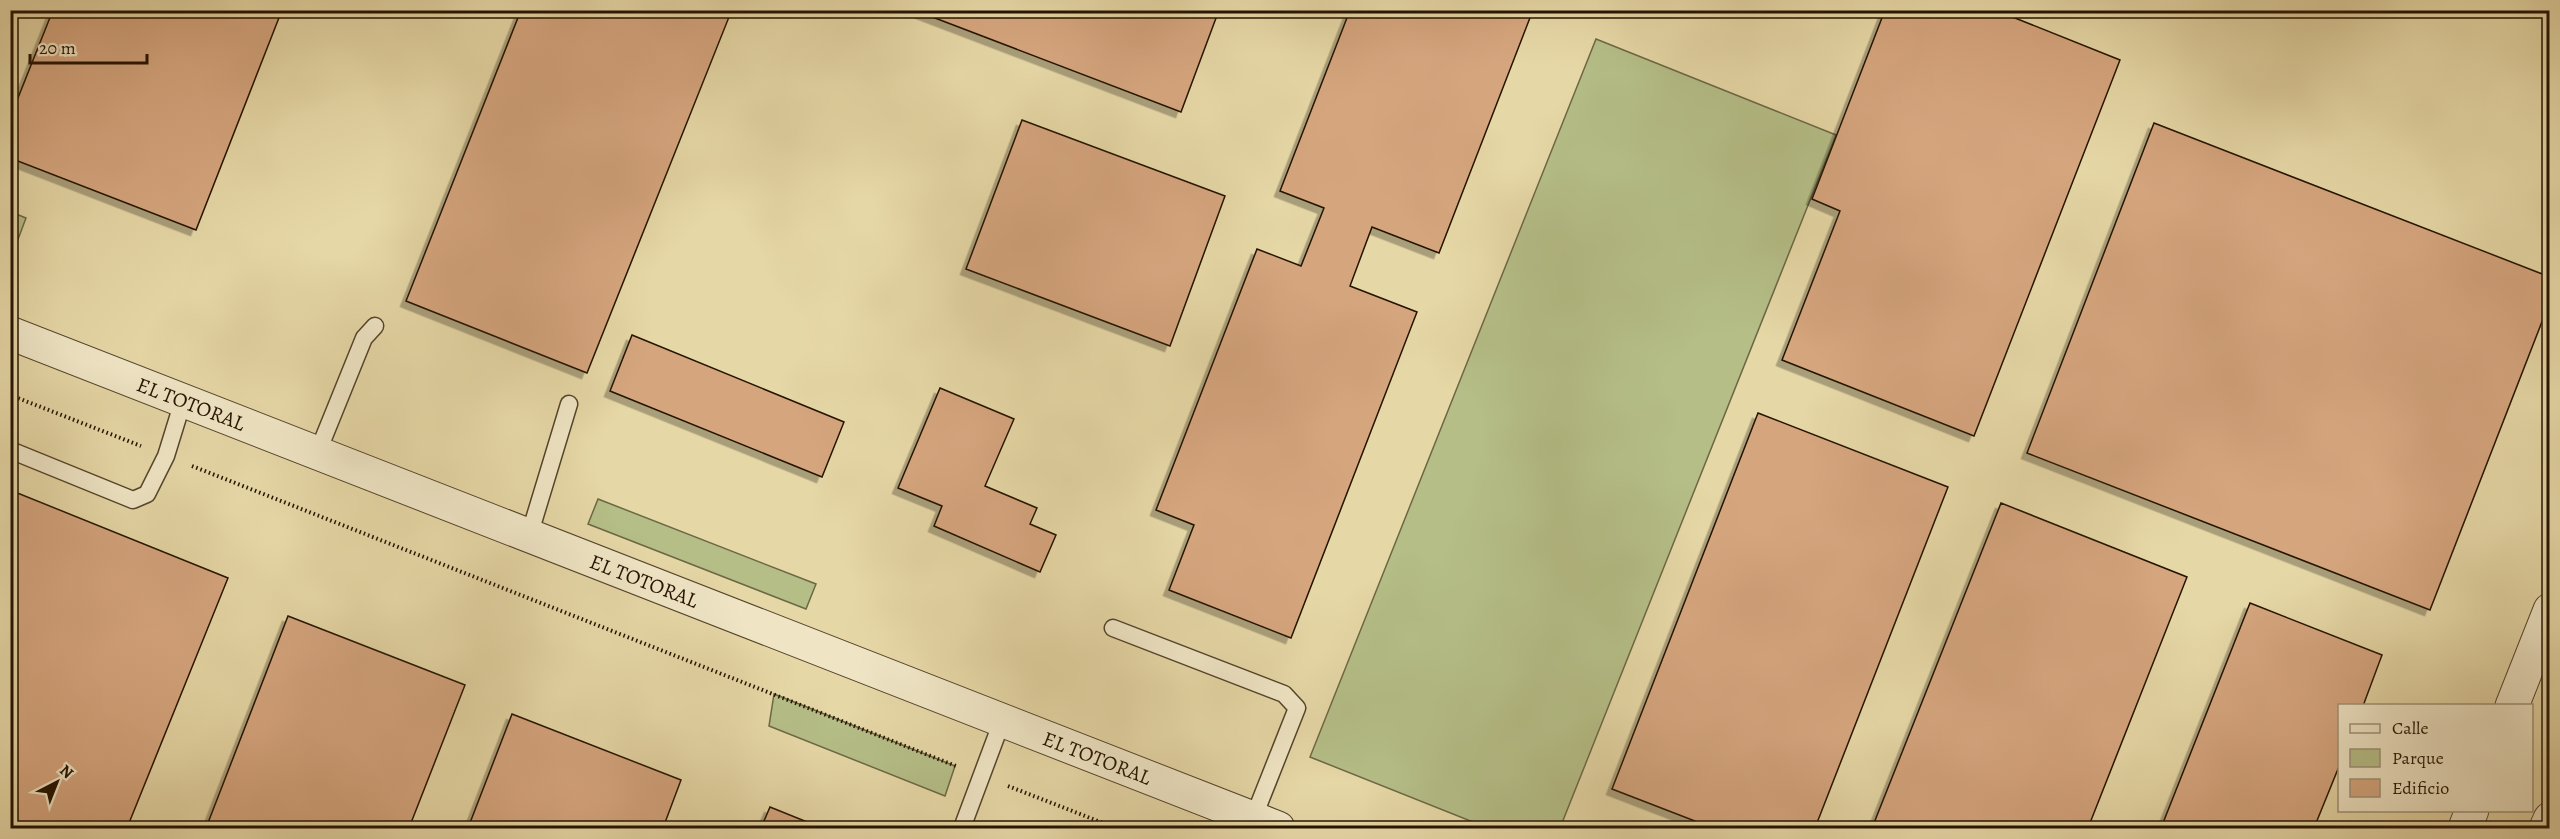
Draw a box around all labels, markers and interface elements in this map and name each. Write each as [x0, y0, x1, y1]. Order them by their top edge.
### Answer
scale bar [30, 27, 147, 65]
text: 20 m [39, 36, 76, 60]
street label: EL TOTORAL [133, 370, 250, 438]
street label: EL TOTORAL [586, 547, 703, 615]
legend [2338, 704, 2533, 812]
text: Calle [2392, 716, 2429, 740]
street label: EL TOTORAL [1039, 724, 1156, 792]
text: Parque [2392, 746, 2444, 770]
north arrow [27, 752, 87, 812]
text: N [55, 760, 78, 784]
text: Edificio [2392, 776, 2449, 800]

